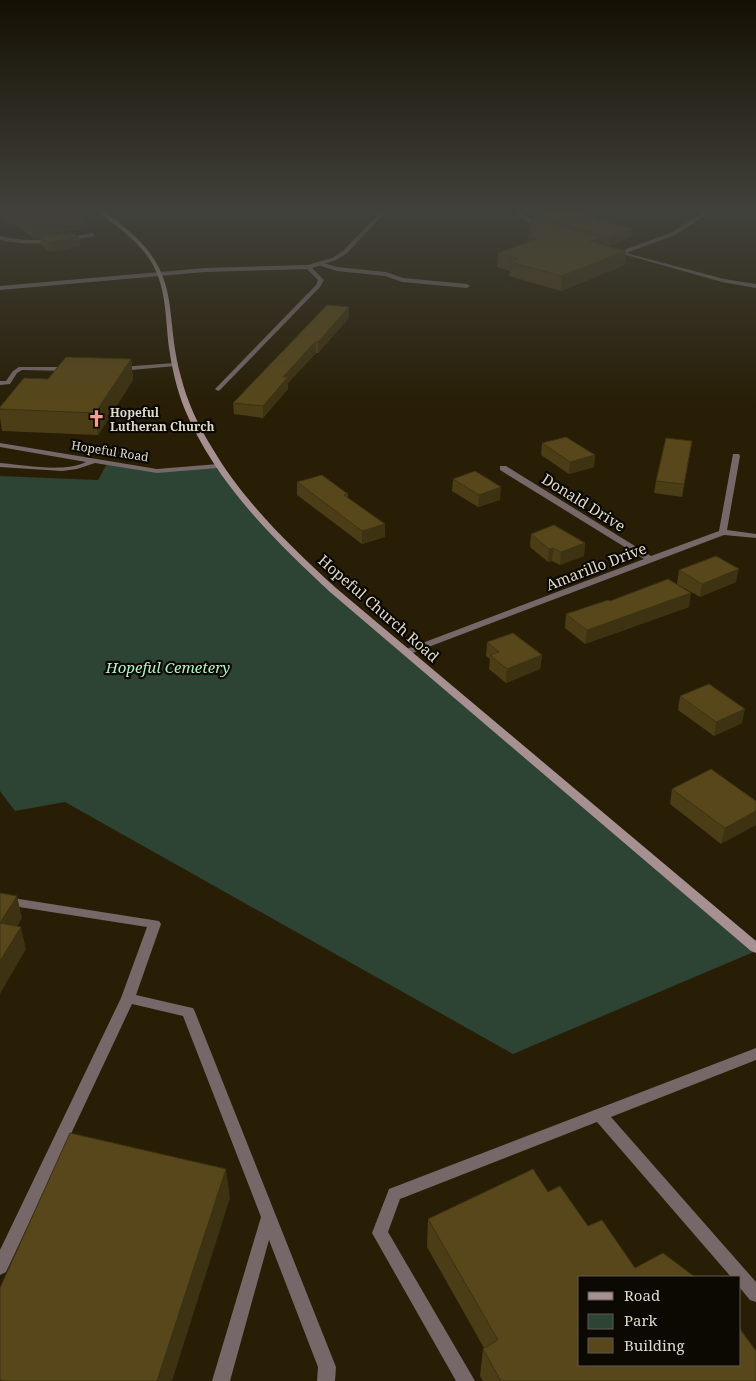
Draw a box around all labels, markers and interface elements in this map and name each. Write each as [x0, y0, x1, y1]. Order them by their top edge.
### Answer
place label: Hopeful Lutheran Church [110, 404, 215, 435]
church icon: Hopeful Lutheran Church [86, 409, 106, 429]
street label: Hopeful Road [70, 437, 150, 466]
street label: Donald Drive [538, 468, 630, 536]
street label: Amarillo Drive [543, 538, 649, 594]
street label: Hopeful Church Road [314, 550, 444, 666]
park label: Hopeful Cemetery [105, 657, 230, 677]
legend [578, 1276, 741, 1366]
text: Road [624, 1285, 660, 1305]
text: Park [624, 1310, 658, 1330]
text: Building [624, 1335, 685, 1355]

